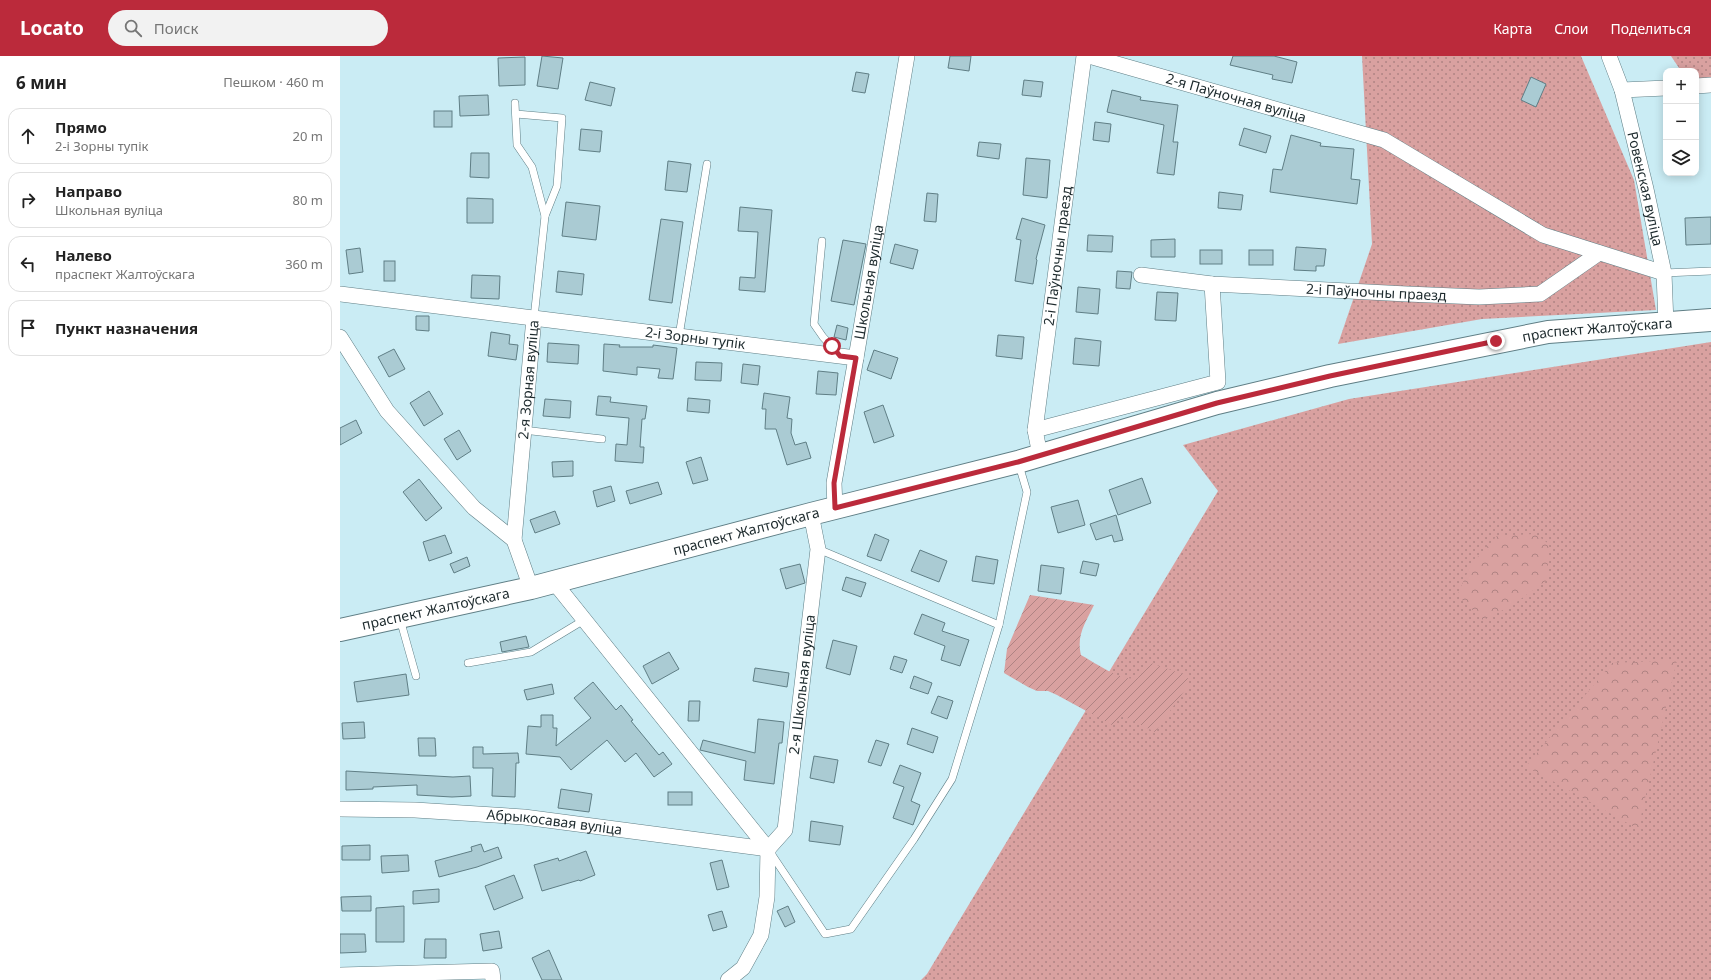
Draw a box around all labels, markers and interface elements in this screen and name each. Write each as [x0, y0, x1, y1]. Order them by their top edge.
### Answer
search box [108, 10, 388, 46]
text: Locato [20, 15, 84, 41]
icon: search [122, 17, 144, 39]
text: Поиск [154, 18, 198, 38]
text: Карта [1493, 19, 1532, 38]
text: Слои [1554, 19, 1588, 38]
text: Поделиться [1610, 19, 1691, 38]
street label: 2-я Паўночная вуліца [1164, 68, 1309, 126]
map controls [1663, 68, 1699, 176]
button: + [1663, 68, 1699, 104]
text: 6 мин [16, 71, 67, 94]
text: Пешком · 460 m [223, 73, 324, 91]
button: − [1663, 104, 1699, 140]
text: Прямо [55, 117, 107, 137]
icon: ahead [17, 125, 39, 147]
text: 20 m [293, 127, 323, 145]
street label: Ровенская вуліца [1623, 130, 1668, 248]
text: 2-і Зорны тупік [55, 137, 149, 155]
button: layers [1663, 140, 1699, 176]
text: Направо [55, 181, 122, 201]
street label: 2-і Паўночны праезд [1039, 184, 1076, 327]
icon: right [17, 189, 39, 211]
text: 80 m [293, 191, 323, 209]
text: Школьная вуліца [55, 201, 163, 219]
street label: Школьная вуліца [849, 223, 887, 341]
text: Налево [55, 245, 112, 265]
icon: left [17, 253, 39, 275]
text: 360 m [285, 255, 323, 273]
text: праспект Жалтоўскага [55, 265, 195, 283]
street label: 2-і Паўночны праезд [1306, 279, 1447, 305]
street label: праспект Жалтоўскага [1520, 313, 1673, 346]
icon: arrive [17, 317, 39, 339]
text: Пункт назначения [55, 318, 198, 338]
street label: 2-я Зорная вуліца [513, 319, 543, 440]
street label: 2-і Зорны тупік [644, 322, 747, 353]
route end [1487, 332, 1505, 350]
route start [823, 337, 841, 355]
street label: праспект Жалтоўскага [671, 502, 821, 559]
street label: праспект Жалтоўскага [360, 583, 511, 634]
street label: 2-я Школьная вуліца [784, 613, 819, 755]
street label: Абрыкосавая вуліца [486, 805, 623, 839]

